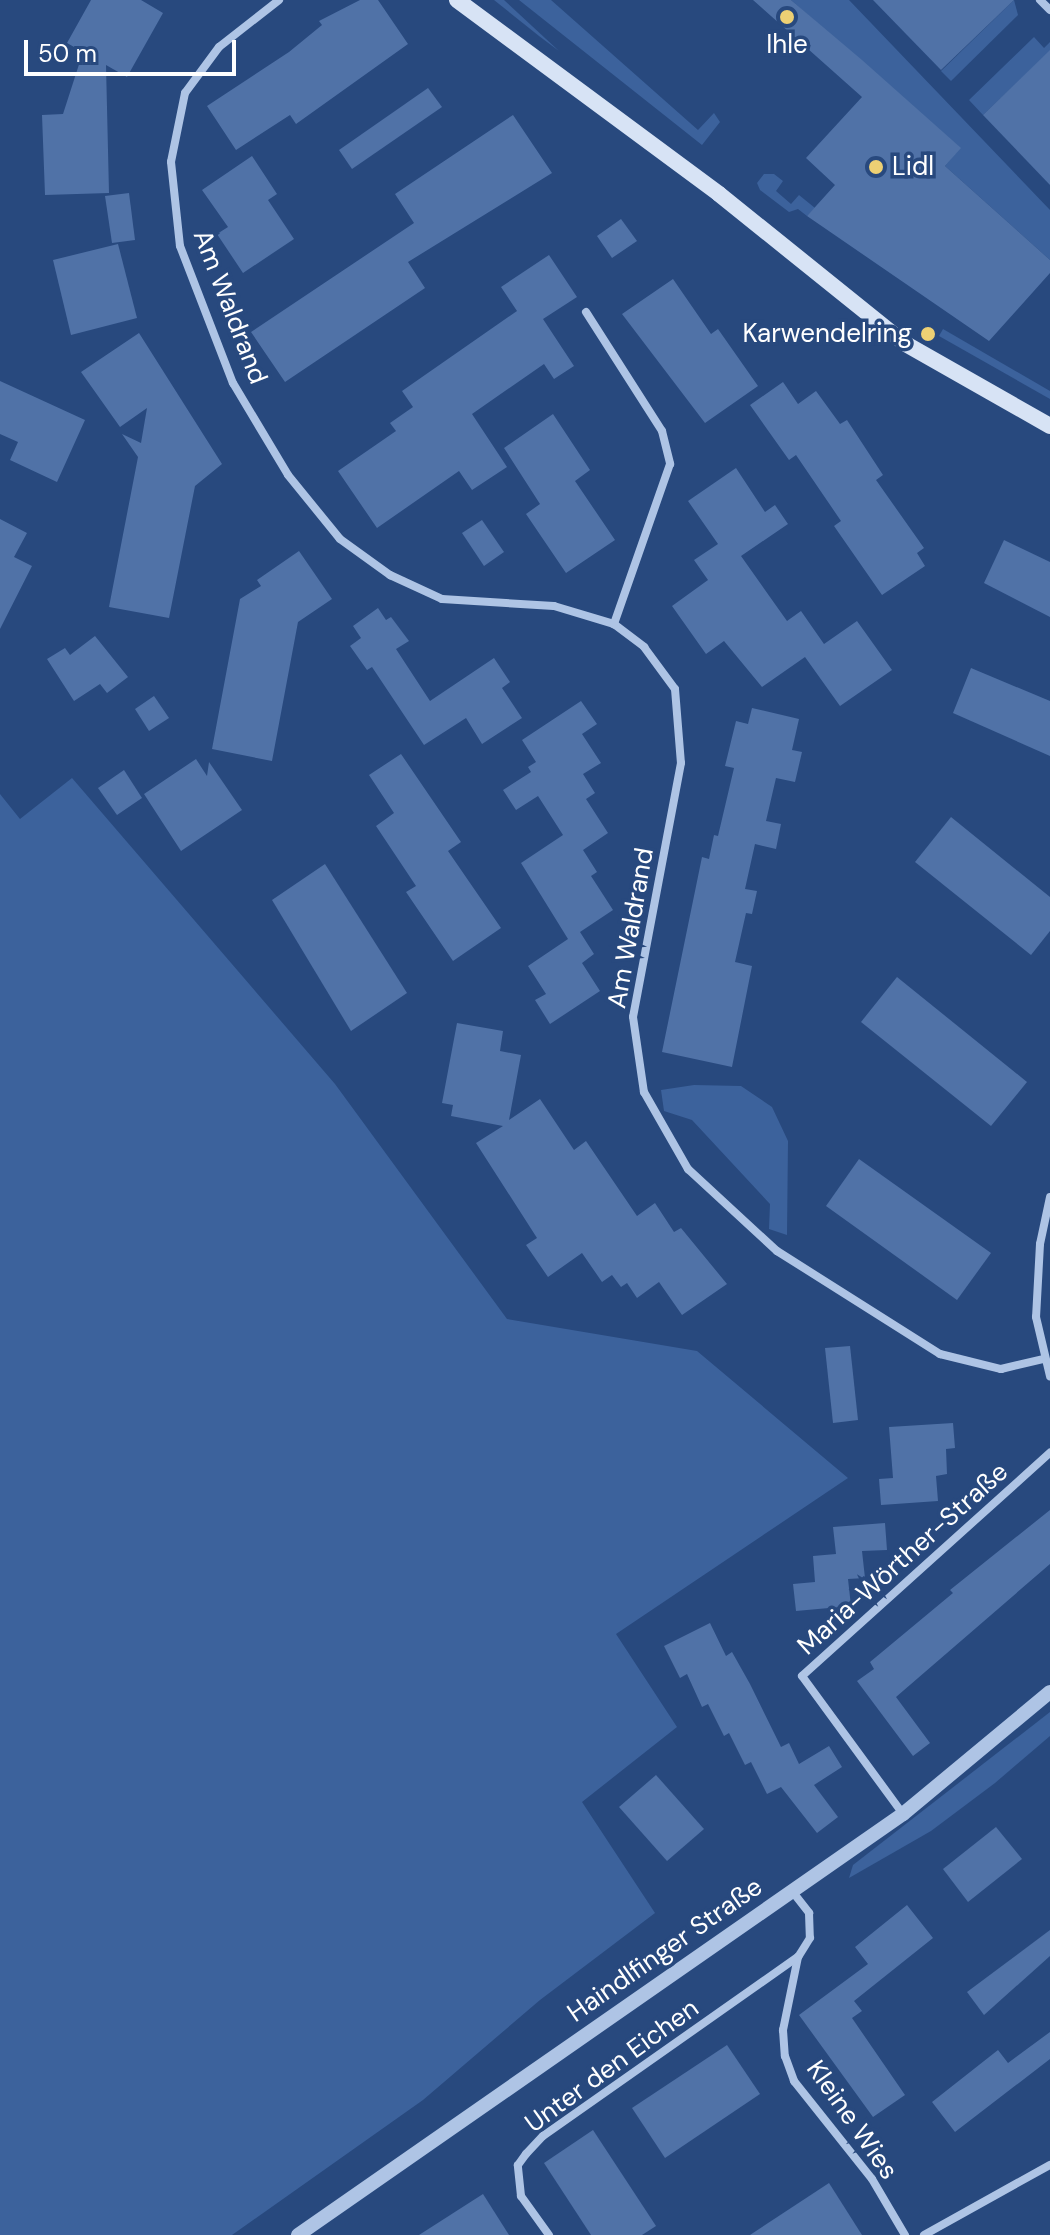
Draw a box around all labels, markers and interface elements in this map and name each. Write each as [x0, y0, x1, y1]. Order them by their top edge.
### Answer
marker: Ihle [778, 8, 796, 26]
scale bar [28, 24, 240, 74]
place label: Ihle [766, 29, 808, 61]
text: 50 m [38, 38, 97, 69]
place label: Lidl [892, 151, 934, 183]
marker: Lidl [867, 158, 885, 176]
street label: Am Waldrand [186, 226, 274, 388]
place label: Karwendelring [742, 318, 912, 350]
marker: Karwendelring [919, 325, 937, 343]
street label: Am Waldrand [602, 845, 660, 1011]
street label: Maria-Wörther-Straße [791, 1456, 1015, 1662]
street label: Haindlfinger Straße [562, 1871, 768, 2029]
street label: Unter den Eichen [519, 1993, 705, 2139]
street label: Kleine Wies [800, 2055, 904, 2185]

